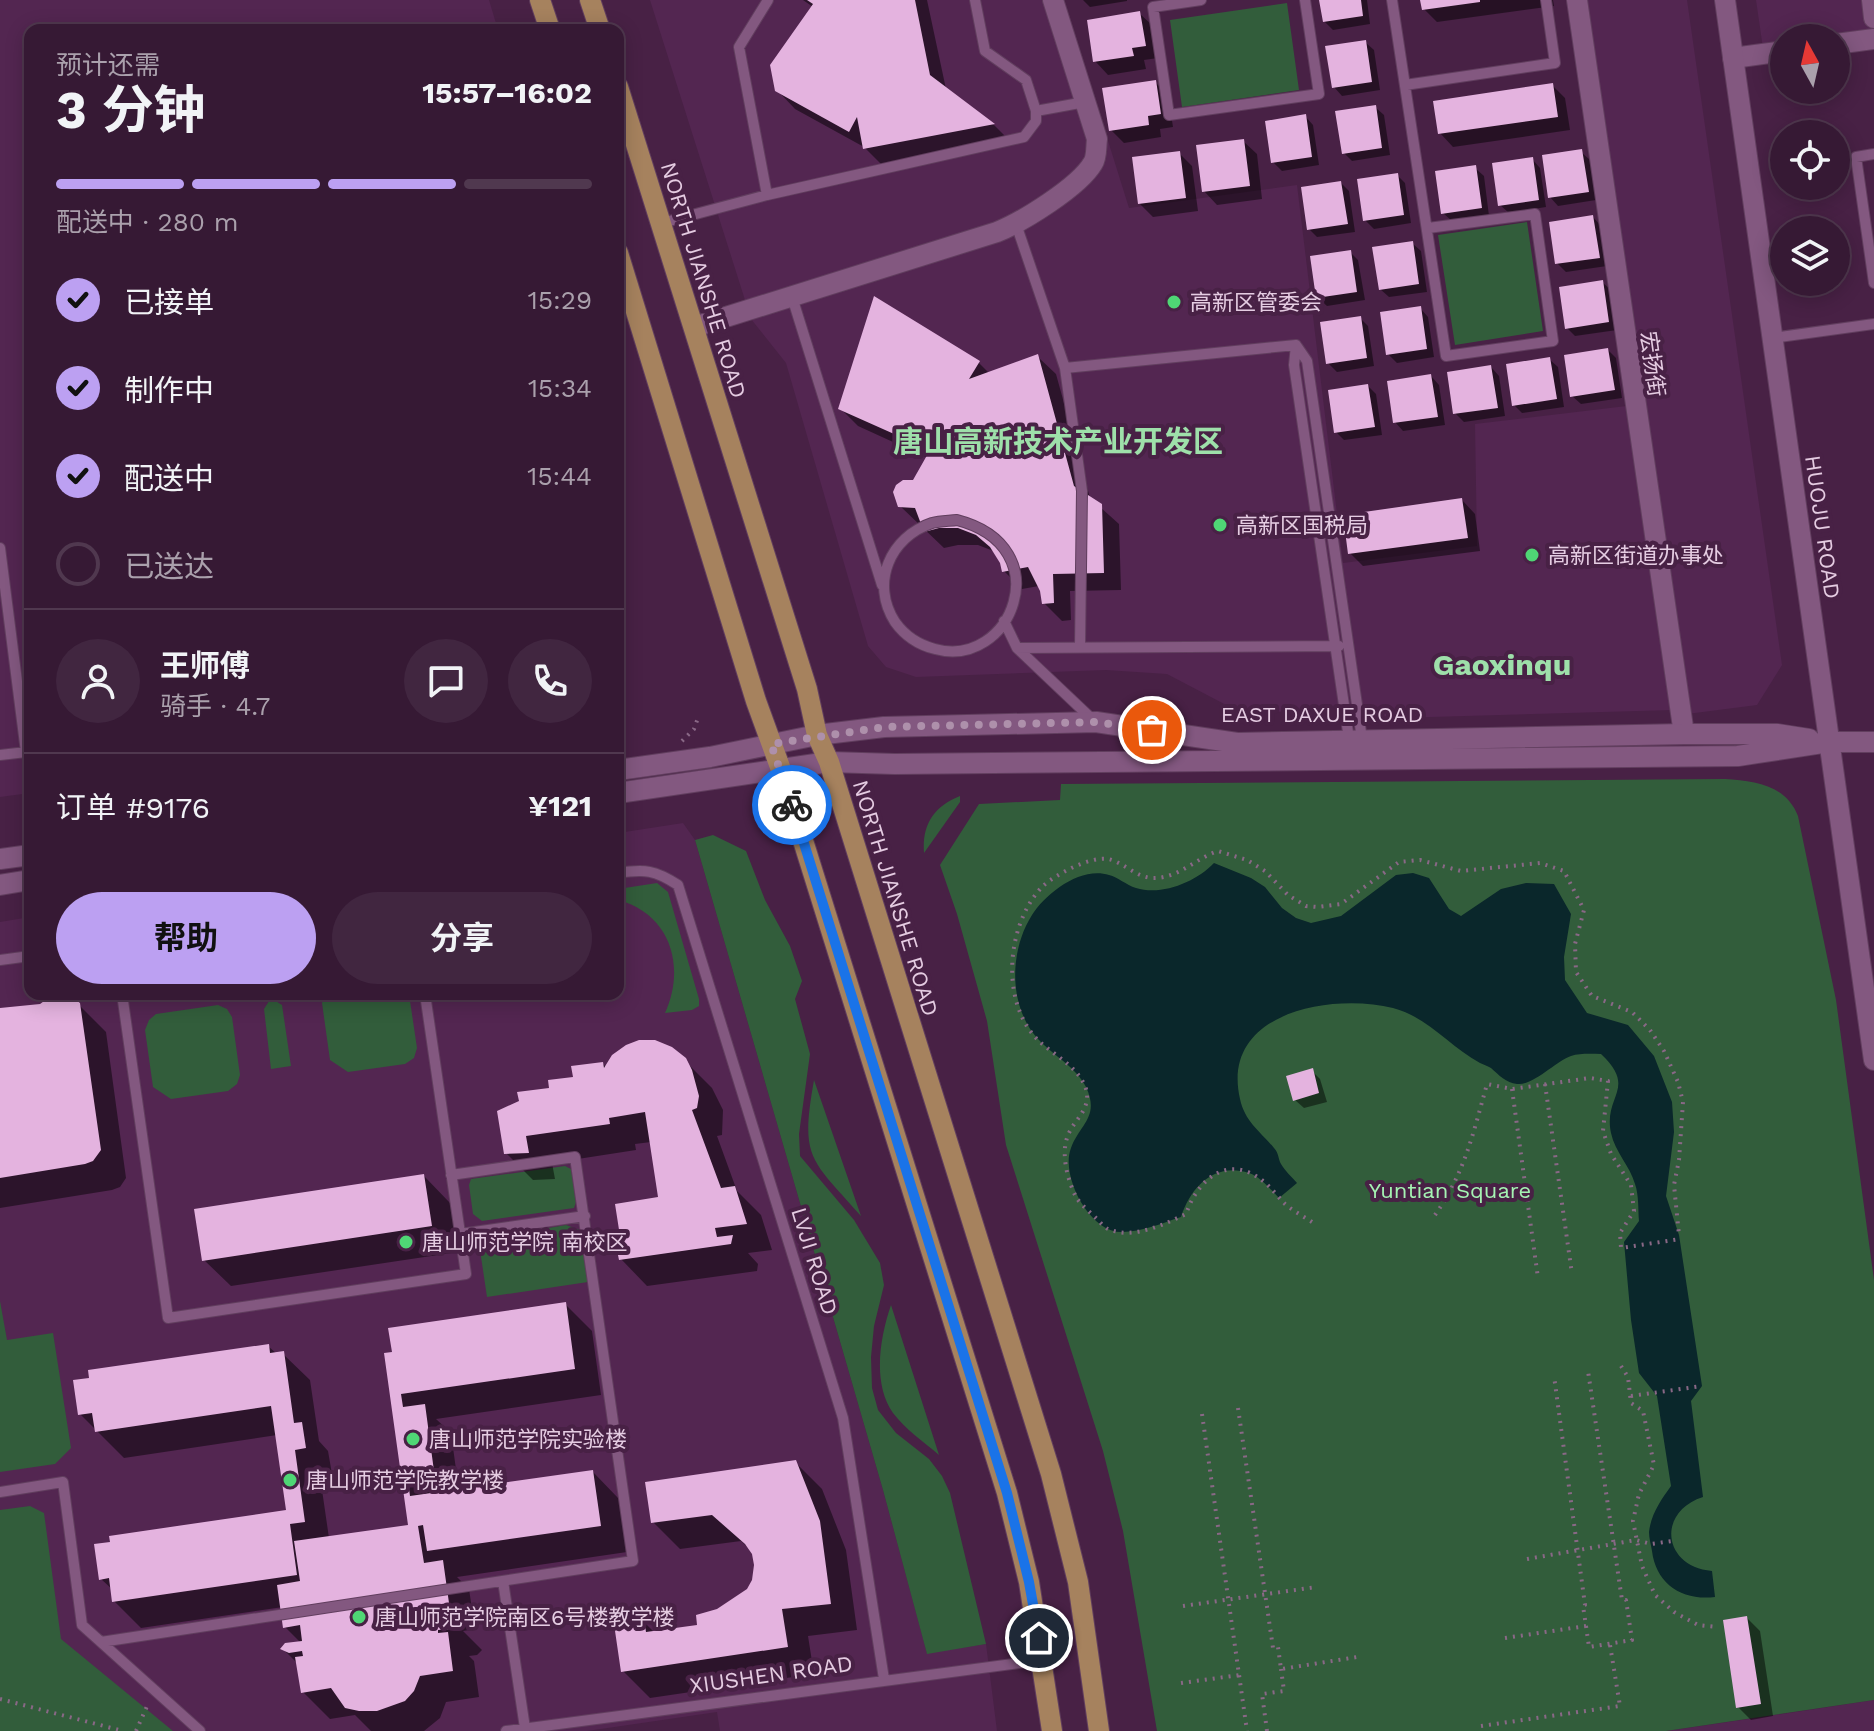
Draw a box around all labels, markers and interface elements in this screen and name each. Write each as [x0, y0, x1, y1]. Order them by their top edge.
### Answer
north arrow [1770, 24, 1850, 104]
map controls [1770, 24, 1850, 296]
text: 预计还需 [56, 50, 160, 80]
text: 15:57–16:02 [422, 75, 592, 110]
text: 3 分钟 [56, 80, 206, 141]
button: locate [1770, 120, 1850, 200]
street label: NORTH JIANSHE ROAD [656, 159, 751, 401]
text: 配送中 · 280 m [56, 207, 239, 237]
button: layers [1770, 216, 1850, 296]
icon: check [56, 278, 100, 322]
text: 已接单 [124, 285, 214, 320]
text: 15:29 [528, 285, 592, 315]
place label: 高新区管委会 [1190, 290, 1322, 315]
marker: 高新区管委会 [1165, 293, 1183, 311]
street label: 宏扬街 [1636, 330, 1669, 398]
icon: check [56, 366, 100, 410]
text: 制作中 [124, 373, 214, 408]
text: 15:34 [528, 373, 592, 403]
district label: 唐山高新技术产业开发区 [893, 424, 1223, 459]
icon: check [56, 454, 100, 498]
street label: HUOJU ROAD [1800, 454, 1845, 600]
text: 配送中 [124, 461, 214, 496]
text: 15:44 [527, 461, 592, 491]
place label: 高新区国税局 [1236, 513, 1368, 538]
marker: 高新区国税局 [1211, 516, 1229, 534]
place label: 高新区街道办事处 [1548, 543, 1724, 568]
marker: 高新区街道办事处 [1523, 546, 1541, 564]
text: 已送达 [124, 549, 214, 584]
button: person [56, 639, 140, 723]
button: chat [404, 639, 488, 723]
button: phone [508, 639, 592, 723]
district label: Gaoxinqu [1433, 647, 1571, 682]
text: 王师傅 [160, 648, 250, 683]
text: 骑手 · 4.7 [160, 691, 270, 721]
pin [1118, 696, 1186, 764]
street label: EAST DAXUE ROAD [1221, 702, 1423, 727]
icon: bag [1130, 708, 1174, 752]
courier [752, 765, 832, 845]
street label: NORTH JIANSHE ROAD [848, 777, 943, 1019]
icon: bike [770, 783, 814, 827]
text: ¥121 [528, 788, 592, 823]
text: 订单 #9176 [56, 790, 210, 825]
button: 帮助 [56, 892, 316, 984]
button: 分享 [332, 892, 592, 984]
park label: Yuntian Square [1369, 1178, 1531, 1203]
street label: LVJI ROAD [786, 1204, 843, 1318]
place label: 唐山师范学院 南校区 [422, 1230, 628, 1255]
marker: 唐山师范学院 南校区 [397, 1233, 415, 1251]
place label: 唐山师范学院实验楼 [429, 1427, 627, 1452]
marker: 唐山师范学院实验楼 [404, 1430, 422, 1448]
place label: 唐山师范学院教学楼 [306, 1468, 504, 1493]
marker: 唐山师范学院教学楼 [281, 1471, 299, 1489]
pin [1005, 1604, 1073, 1672]
place label: 唐山师范学院南区6号楼教学楼 [375, 1605, 674, 1630]
marker: 唐山师范学院南区6号楼教学楼 [350, 1608, 368, 1626]
icon: home [1017, 1616, 1061, 1660]
street label: XIUSHEN ROAD [688, 1651, 854, 1698]

